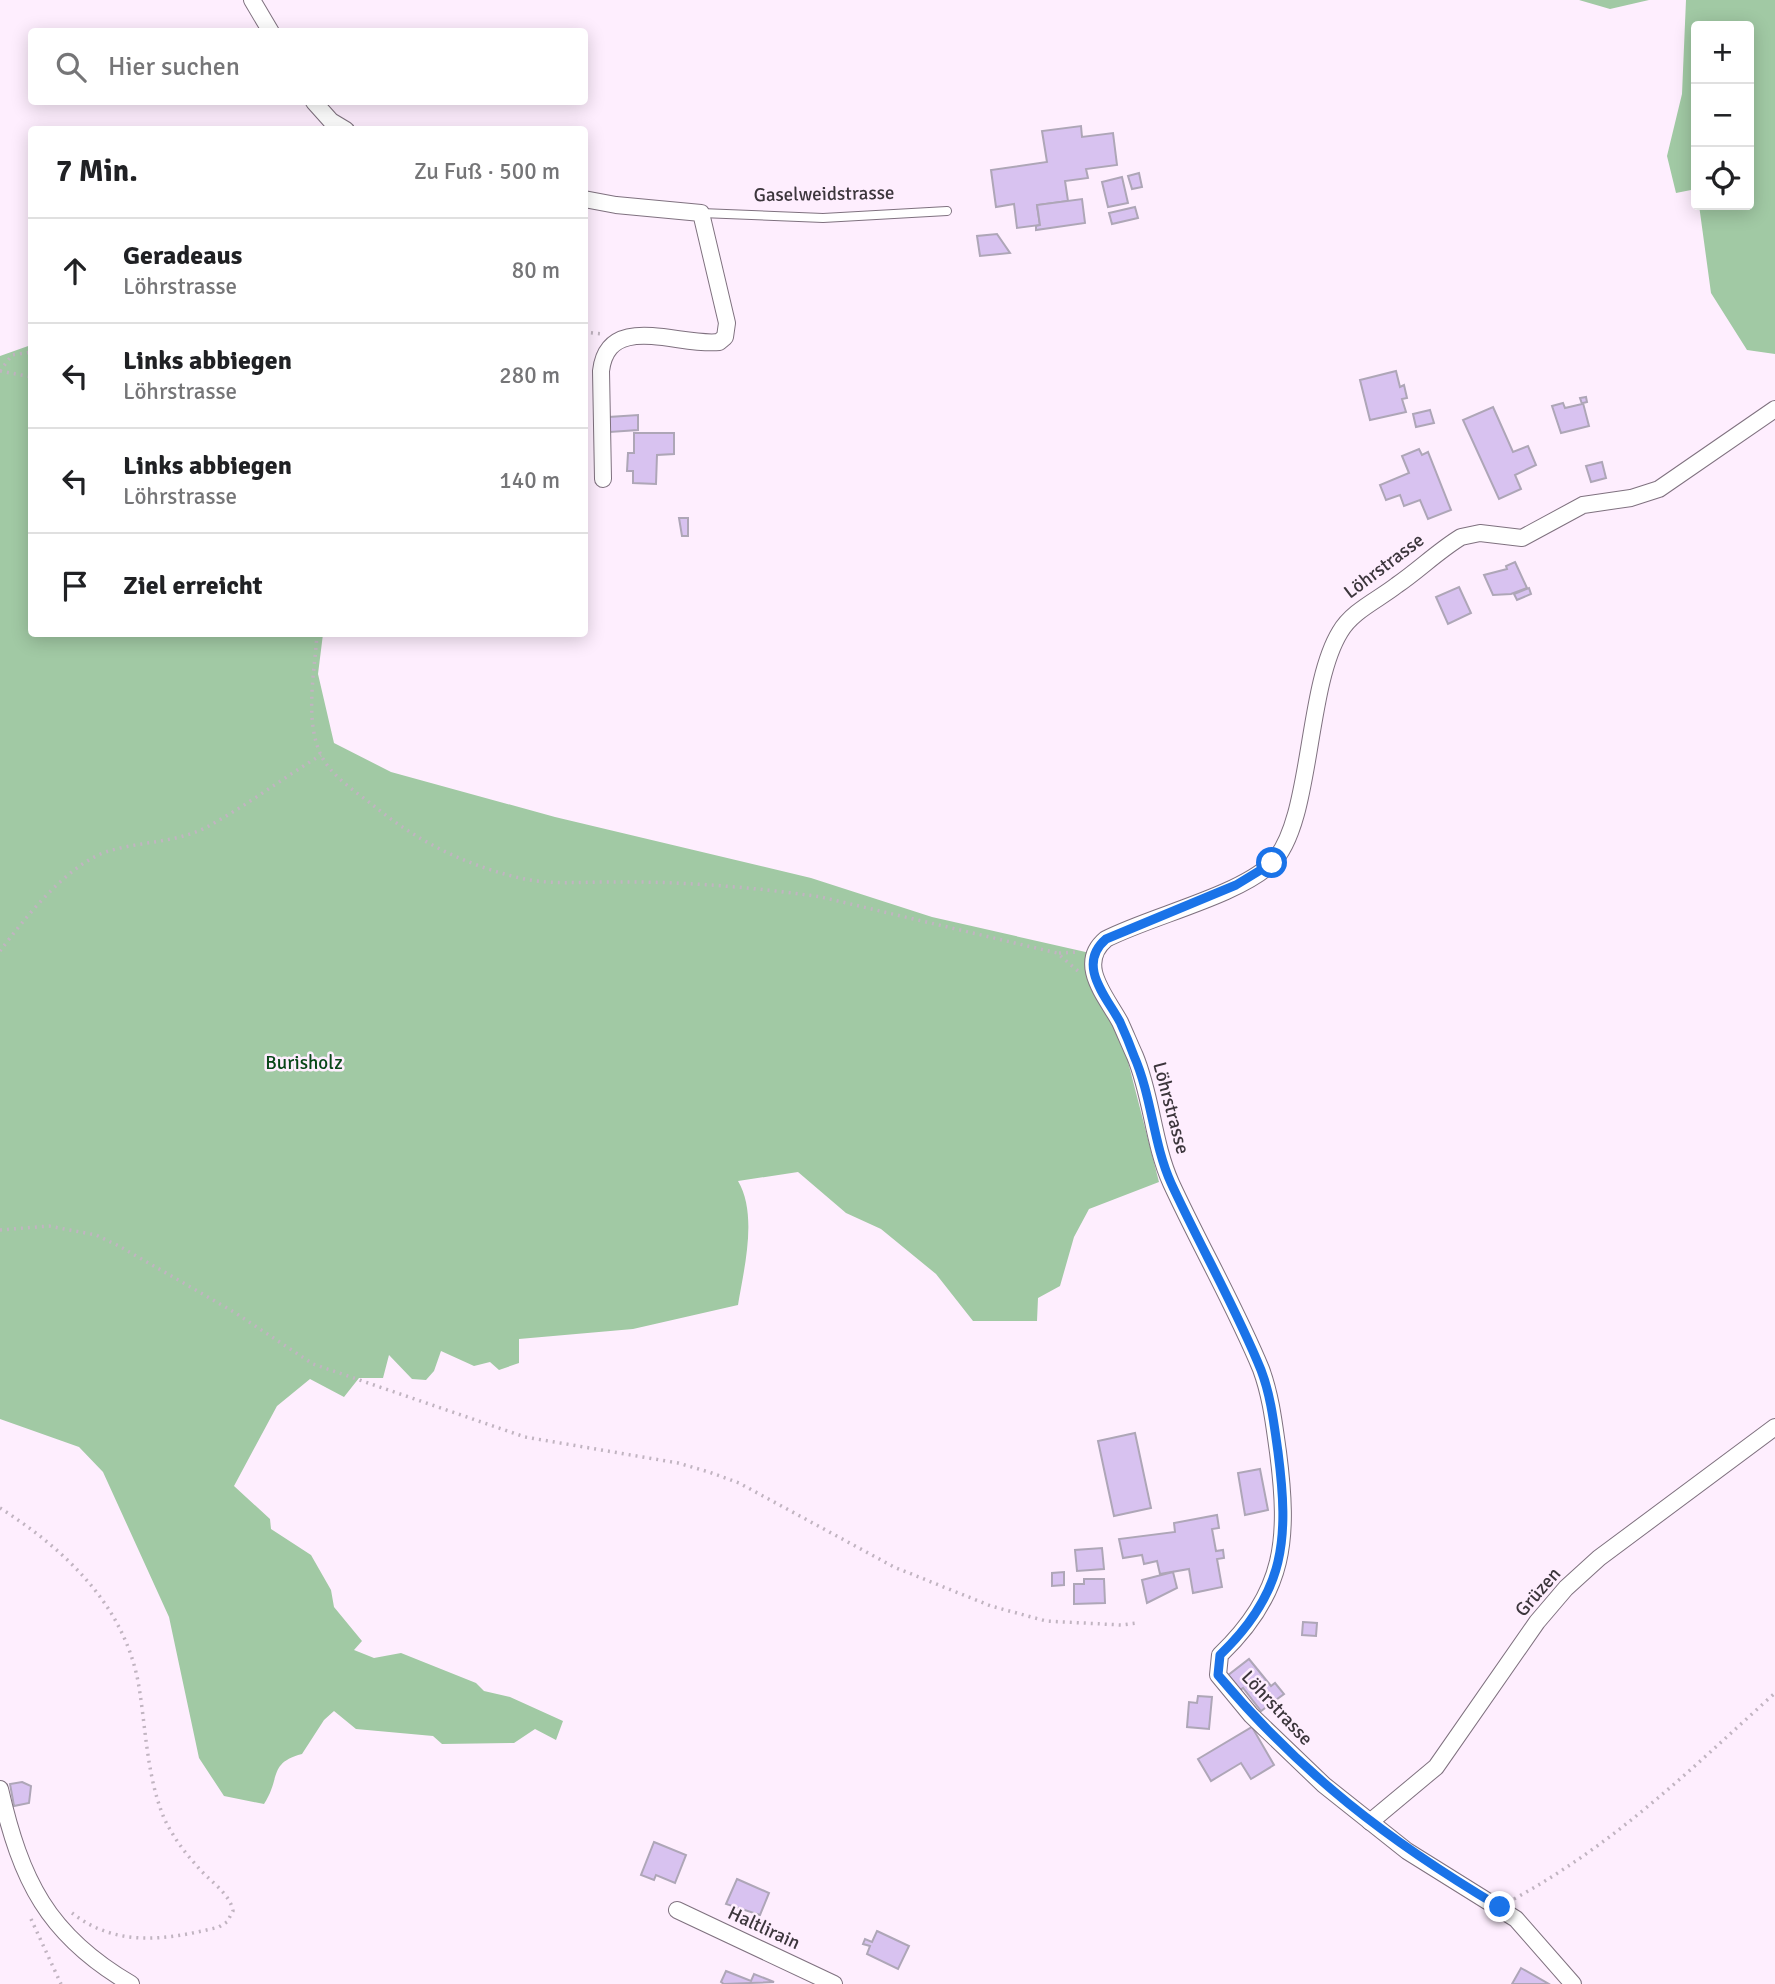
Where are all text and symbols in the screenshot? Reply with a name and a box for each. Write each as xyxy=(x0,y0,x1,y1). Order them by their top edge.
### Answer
map controls xyxy=(1691,21,1754,210)
button: + xyxy=(1691,21,1754,84)
search box xyxy=(28,28,588,105)
icon: search xyxy=(52,48,90,86)
text: Hier suchen xyxy=(108,51,240,83)
button: − xyxy=(1691,84,1754,147)
button: locate xyxy=(1691,147,1754,210)
text: 7 Min. xyxy=(56,153,138,190)
text: Zu Fuß · 500 m xyxy=(414,157,560,186)
street label: Gaselweidstrasse xyxy=(753,181,895,207)
text: Geradeaus xyxy=(123,240,242,272)
icon: ahead xyxy=(56,252,94,290)
text: 80 m xyxy=(512,256,560,285)
text: Löhrstrasse xyxy=(123,272,237,301)
text: Links abbiegen xyxy=(123,345,292,377)
icon: left xyxy=(56,357,94,395)
text: 280 m xyxy=(499,361,560,390)
text: Löhrstrasse xyxy=(123,377,237,406)
text: Links abbiegen xyxy=(123,450,292,482)
icon: left xyxy=(56,462,94,500)
text: 140 m xyxy=(499,466,560,495)
text: Löhrstrasse xyxy=(123,482,237,511)
street label: Löhrstrasse xyxy=(1339,528,1429,604)
icon: arrive xyxy=(56,567,94,605)
text: Ziel erreicht xyxy=(123,570,263,602)
route start xyxy=(1256,847,1287,878)
park label: Burisholz xyxy=(265,1051,343,1075)
street label: Löhrstrasse xyxy=(1147,1059,1195,1157)
street label: Grüzen xyxy=(1510,1562,1566,1622)
street label: Löhrstrasse xyxy=(1236,1665,1318,1751)
route end xyxy=(1484,1891,1515,1922)
street label: Haltlirain xyxy=(724,1901,804,1955)

